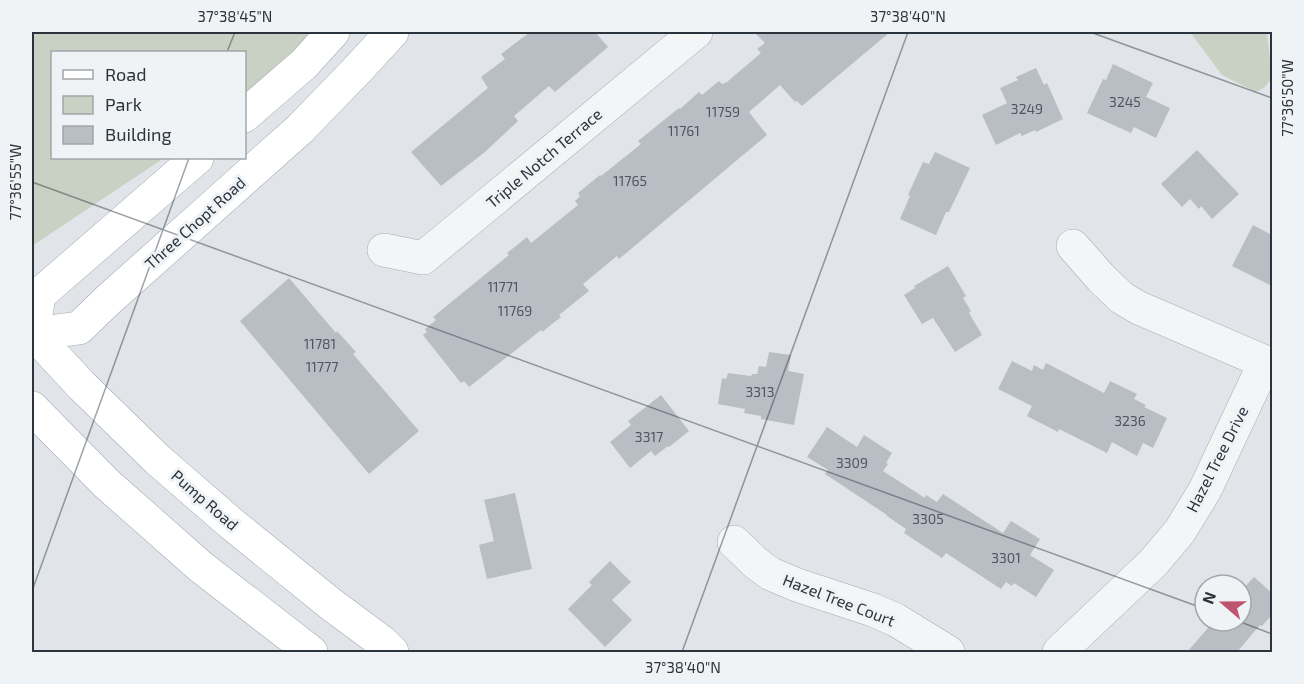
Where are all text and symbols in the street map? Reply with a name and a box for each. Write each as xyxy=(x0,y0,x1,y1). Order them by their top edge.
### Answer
text: 37°38'45"N xyxy=(198,7,272,25)
text: 37°38'40"N xyxy=(870,7,946,25)
legend xyxy=(51,51,246,159)
text: 77°36'50"W xyxy=(1278,59,1296,137)
text: Road xyxy=(105,63,146,85)
text: Park xyxy=(105,93,142,115)
house number: 3245 xyxy=(1109,93,1141,110)
house number: 3249 xyxy=(1011,100,1043,117)
house number: 11759 xyxy=(706,103,740,120)
street label: Triple Notch Terrace xyxy=(482,104,605,212)
house number: 11761 xyxy=(668,122,700,139)
text: Building xyxy=(105,123,172,145)
text: 77°36'55"W xyxy=(6,144,24,220)
street label: Three Chopt Road xyxy=(140,172,249,273)
house number: 11765 xyxy=(613,172,647,189)
house number: 11771 xyxy=(487,278,519,295)
house number: 11769 xyxy=(498,302,532,319)
house number: 11781 xyxy=(304,335,336,352)
house number: 11777 xyxy=(306,358,338,375)
house number: 3313 xyxy=(746,383,774,400)
street label: Hazel Tree Drive xyxy=(1182,403,1251,515)
house number: 3236 xyxy=(1114,412,1146,429)
house number: 3317 xyxy=(635,428,663,445)
house number: 3309 xyxy=(836,454,868,471)
street label: Pump Road xyxy=(168,465,243,534)
house number: 3305 xyxy=(912,510,944,527)
house number: 3301 xyxy=(991,549,1021,566)
street label: Hazel Tree Court xyxy=(781,569,898,630)
north arrow xyxy=(1193,573,1253,633)
text: N xyxy=(1198,589,1219,606)
text: 37°38'40"N xyxy=(645,658,721,676)

